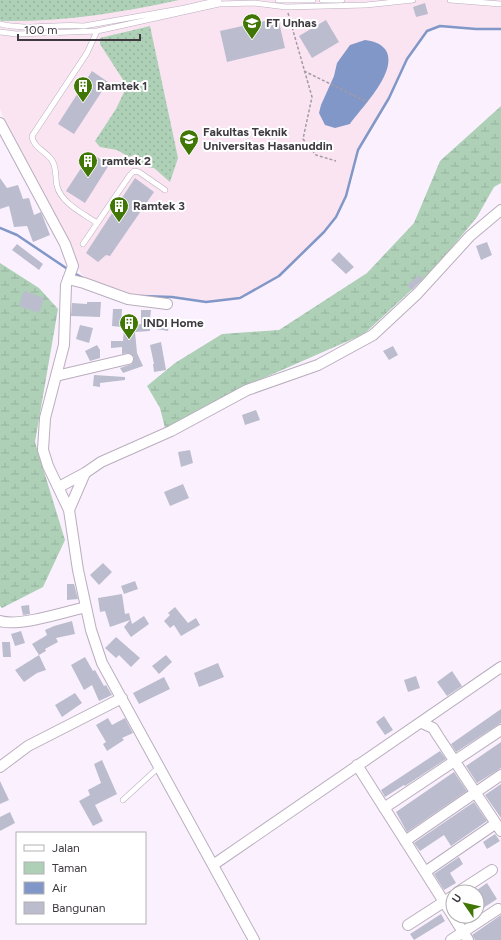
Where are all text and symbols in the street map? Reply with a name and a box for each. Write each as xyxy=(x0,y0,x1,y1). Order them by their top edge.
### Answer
school or university icon: FT Unhas xyxy=(241,12,263,40)
scale bar xyxy=(18,16,140,42)
place label: FT Unhas xyxy=(266,16,317,30)
text: 100 m xyxy=(24,23,58,37)
building icon: Ramtek 1 xyxy=(72,75,94,103)
place label: Ramtek 1 xyxy=(97,79,147,93)
place label: Fakultas Teknik Universitas Hasanuddin xyxy=(203,125,333,153)
school or university icon: Fakultas Teknik Universitas Hasanuddin xyxy=(178,128,200,156)
building icon: ramtek 2 xyxy=(77,150,99,178)
place label: ramtek 2 xyxy=(102,154,151,168)
building icon: Ramtek 3 xyxy=(108,195,130,223)
place label: Ramtek 3 xyxy=(133,199,185,213)
building icon: INDI Home xyxy=(118,312,140,340)
place label: INDI Home xyxy=(143,316,204,330)
legend xyxy=(16,832,146,924)
text: Jalan xyxy=(52,841,80,855)
text: Taman xyxy=(52,861,87,875)
text: Air xyxy=(52,881,67,895)
north arrow xyxy=(445,884,485,924)
text: U xyxy=(450,892,465,906)
text: Bangunan xyxy=(52,901,106,915)

